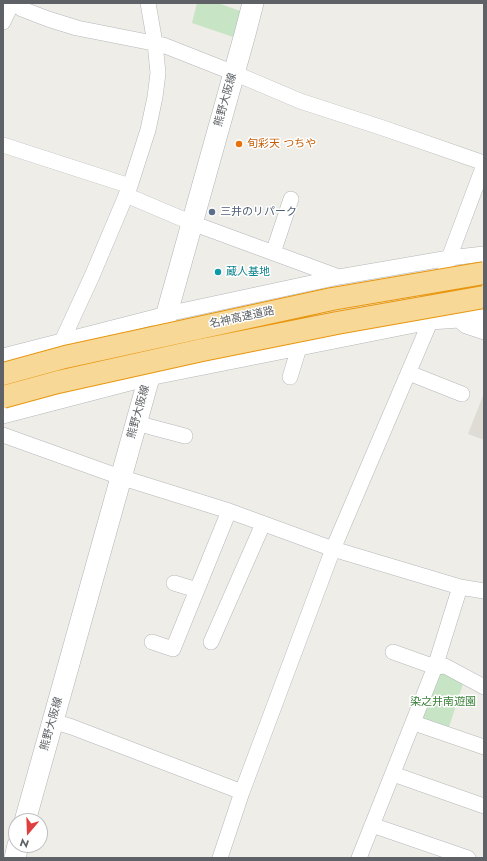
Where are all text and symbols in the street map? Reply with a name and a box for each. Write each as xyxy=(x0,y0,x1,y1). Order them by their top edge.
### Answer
street label: 熊野大阪線 xyxy=(212,72,240,128)
place label: 旬彩天 つちや xyxy=(247,137,316,151)
marker: 旬彩天 つちや xyxy=(234,139,244,149)
place label: 三井のリパーク xyxy=(220,205,297,219)
marker: 三井のリパーク xyxy=(207,207,217,217)
place label: 蔵人基地 xyxy=(226,265,270,279)
marker: 蔵人基地 xyxy=(213,267,223,277)
street label: 名神高速道路 xyxy=(208,305,276,331)
street label: 熊野大阪線 xyxy=(125,384,153,440)
park label: 染之井南遊園 xyxy=(410,695,476,709)
street label: 熊野大阪線 xyxy=(38,696,66,752)
north arrow xyxy=(8,813,48,853)
text: N xyxy=(18,834,31,852)

